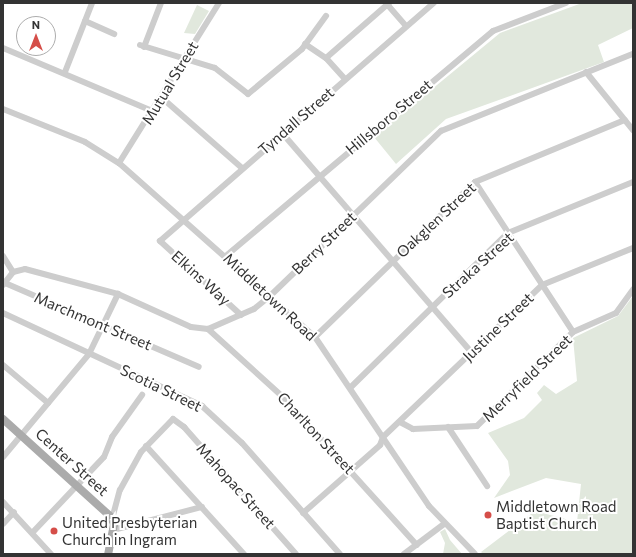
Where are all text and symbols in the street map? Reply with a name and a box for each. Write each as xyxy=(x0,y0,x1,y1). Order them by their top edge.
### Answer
north arrow xyxy=(16,16,56,56)
text: N xyxy=(32,18,40,31)
street label: Mutual Street xyxy=(138,38,202,128)
street label: Hillsboro Street xyxy=(342,76,436,158)
street label: Tyndall Street xyxy=(254,83,338,159)
street label: Oakglen Street xyxy=(393,179,479,261)
street label: Berry Street xyxy=(288,208,360,278)
street label: Straka Street xyxy=(439,228,517,302)
street label: Elkins Way xyxy=(168,247,234,309)
street label: Middletown Road xyxy=(220,249,320,345)
street label: Marchmont Street xyxy=(32,288,154,354)
street label: Justine Street xyxy=(459,289,537,365)
street label: Merryfield Street xyxy=(479,331,575,425)
street label: Scotia Street xyxy=(117,361,205,415)
street label: Charlton Street xyxy=(273,388,359,478)
street label: Center Street xyxy=(32,425,112,499)
street label: Mahopac Street xyxy=(193,439,279,533)
place label: Middletown Road Baptist Church xyxy=(496,497,616,532)
marker: Middletown Road Baptist Church xyxy=(483,510,493,520)
place label: United Presbyterian Church in Ingram xyxy=(62,513,197,548)
marker: United Presbyterian Church in Ingram xyxy=(49,526,59,536)

